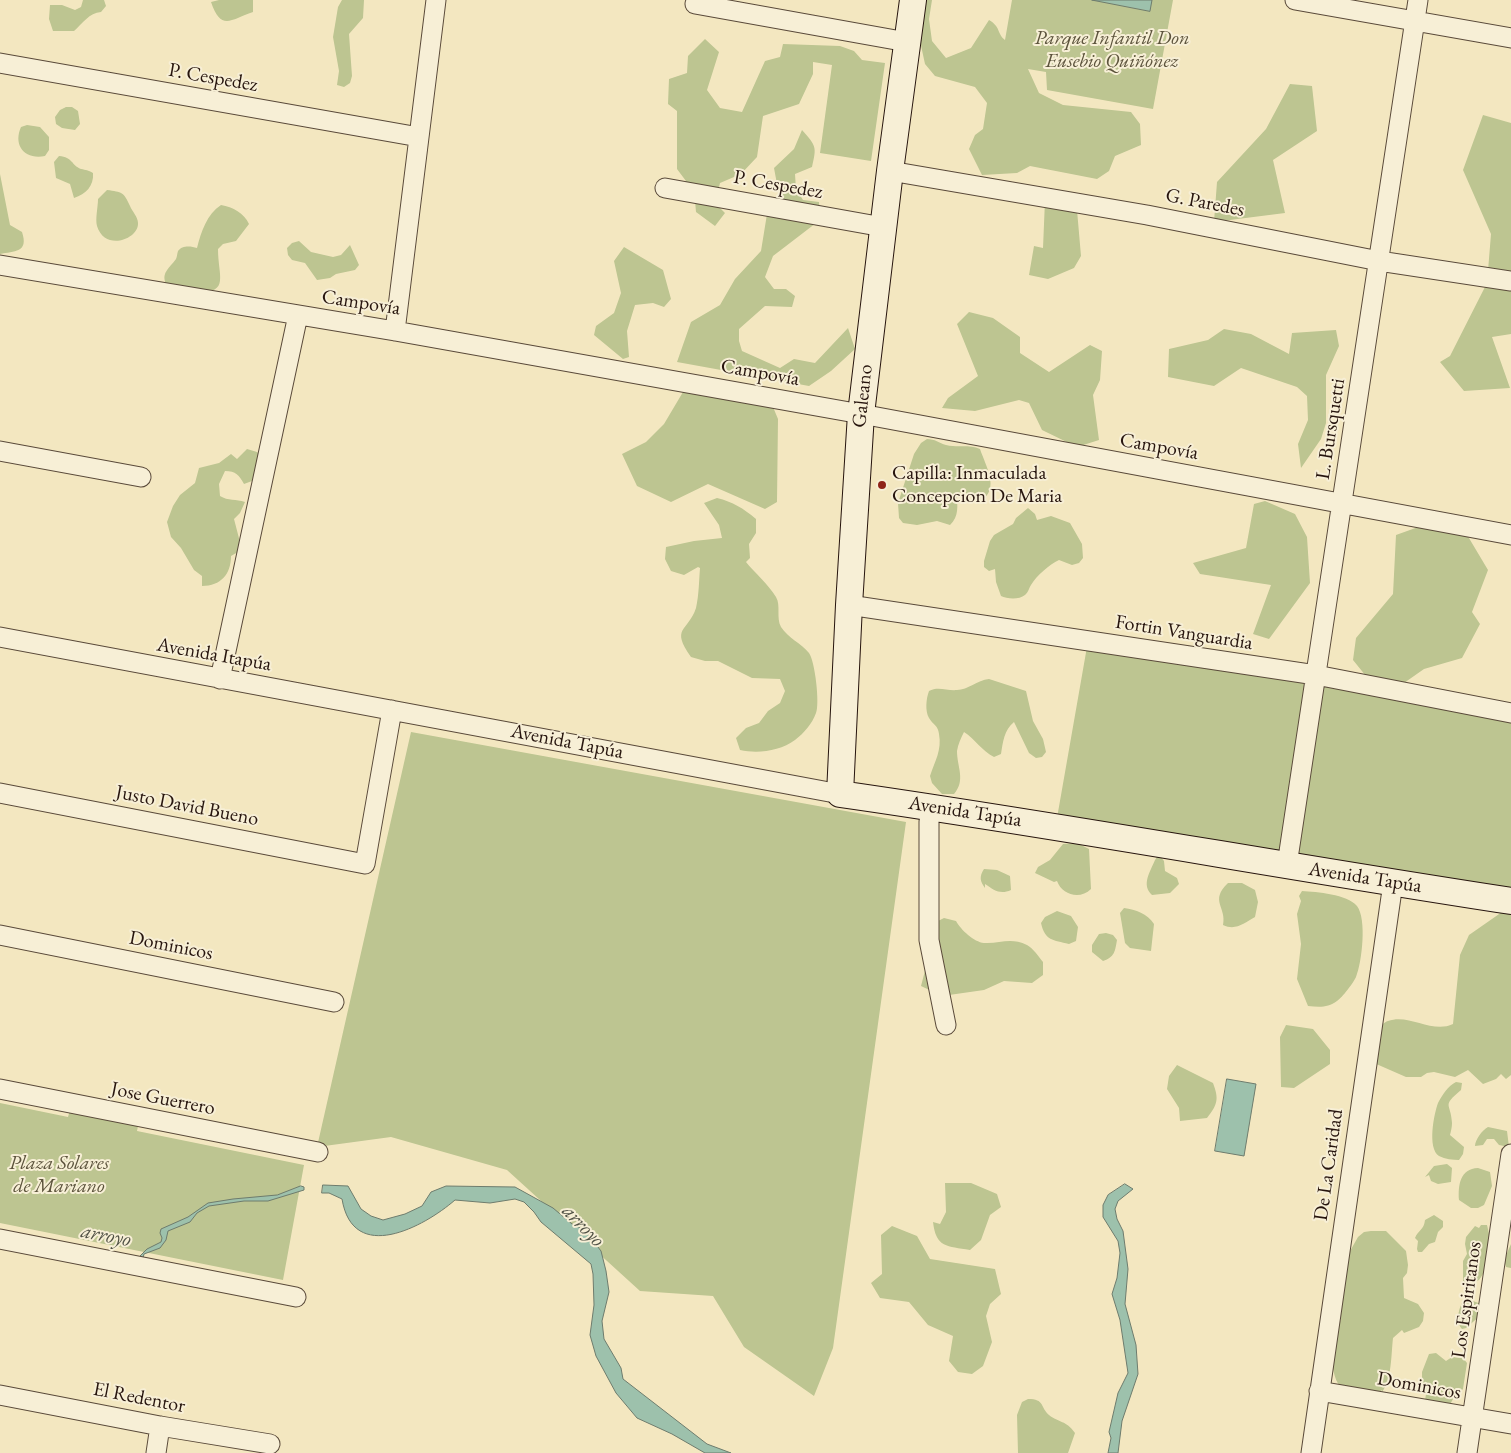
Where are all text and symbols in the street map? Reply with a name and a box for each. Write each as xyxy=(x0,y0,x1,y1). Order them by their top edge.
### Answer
park label: Parque Infantil Don Eusebio Quiñónez xyxy=(1035,27,1189,74)
street label: P. Cespedez xyxy=(167,58,259,98)
street label: P. Cespedez xyxy=(732,165,824,205)
street label: G. Paredes xyxy=(1164,184,1246,222)
street label: Campovía xyxy=(320,285,402,321)
street label: Campovía xyxy=(719,354,801,392)
street label: Galeano xyxy=(848,363,878,429)
street label: L. Bursquetti xyxy=(1311,377,1351,481)
street label: Campovía xyxy=(1118,428,1200,466)
place label: Capilla: Inmaculada Concepcion De Maria xyxy=(892,462,1062,509)
marker: Capilla: Inmaculada Concepcion De Maria xyxy=(876,479,888,491)
street label: Fortin Vanguardia xyxy=(1114,610,1254,656)
street label: Avenida Itapúa xyxy=(155,633,273,677)
street label: Avenida Tapúa xyxy=(509,719,625,765)
street label: Justo David Bueno xyxy=(114,780,260,832)
street label: Avenida Tapúa xyxy=(907,791,1023,833)
street label: Avenida Tapúa xyxy=(1307,857,1423,899)
street label: Dominicos xyxy=(127,926,215,966)
street label: Jose Guerrero xyxy=(109,1077,217,1121)
street label: De La Caridad xyxy=(1309,1108,1349,1222)
park label: Plaza Solares de Mariano xyxy=(9,1152,109,1199)
water label: arroyo xyxy=(556,1199,610,1253)
water label: arroyo xyxy=(79,1219,133,1253)
street label: Los Espiritanos xyxy=(1447,1240,1487,1360)
street label: Dominicos xyxy=(1375,1367,1463,1405)
street label: El Redentor xyxy=(91,1377,187,1419)

